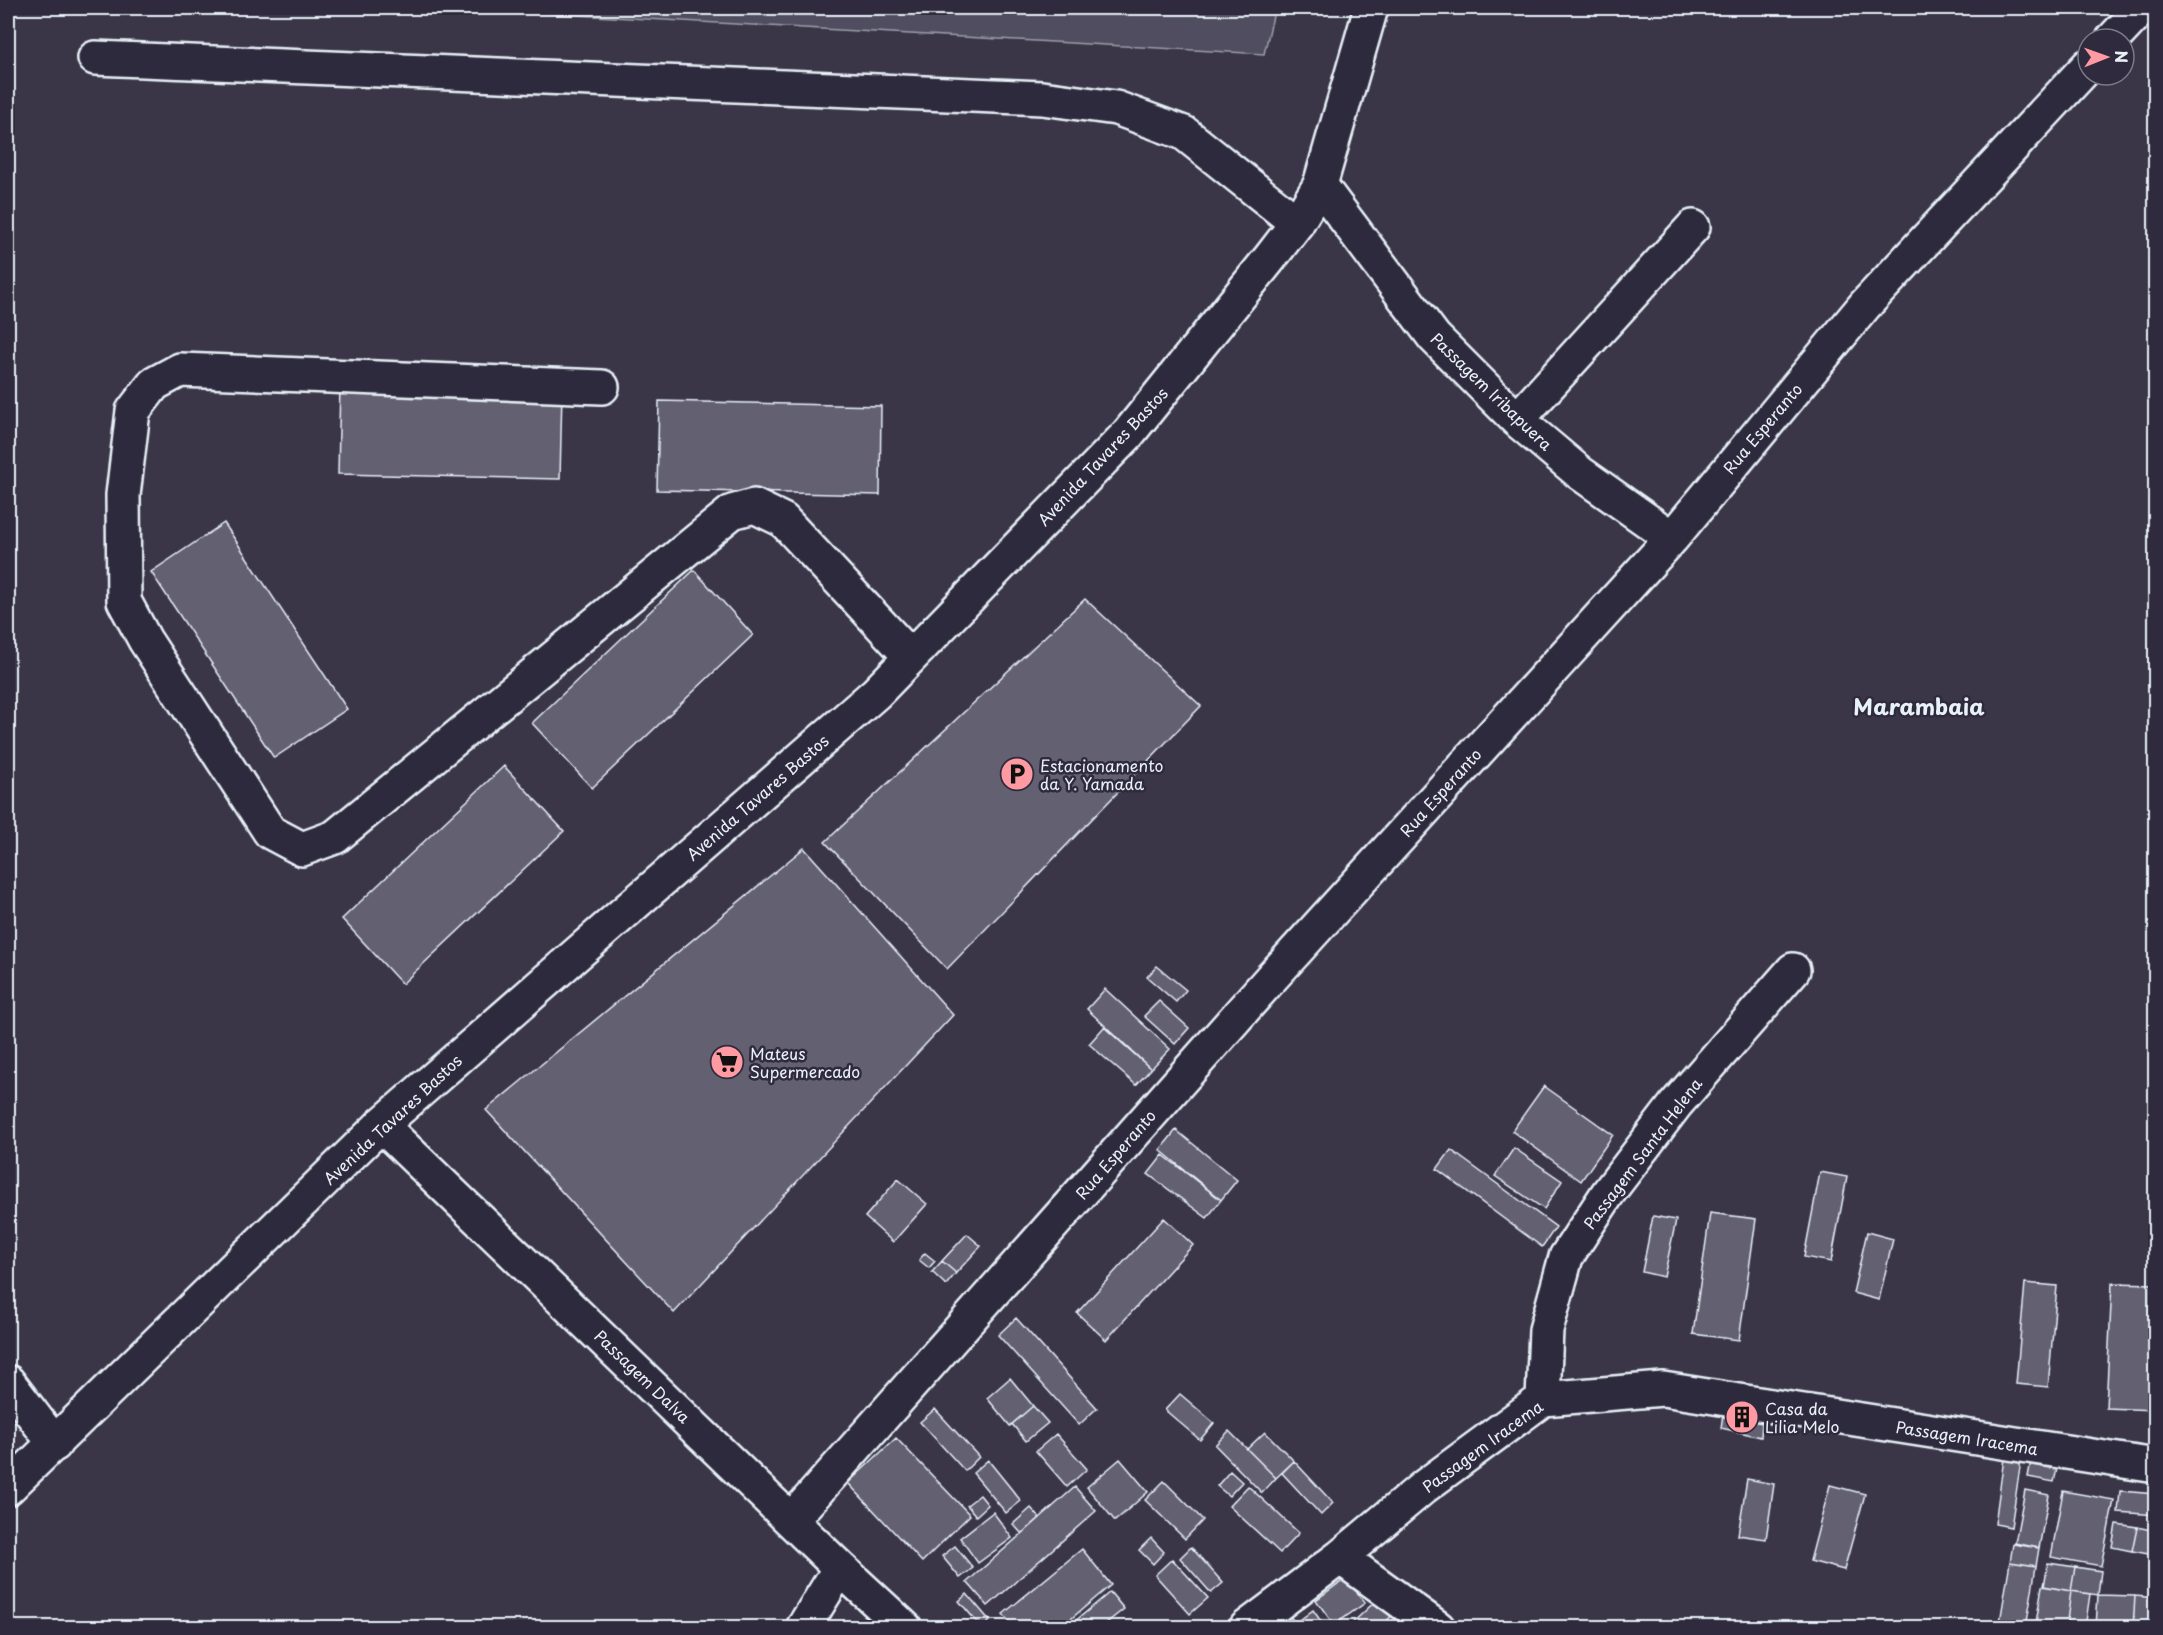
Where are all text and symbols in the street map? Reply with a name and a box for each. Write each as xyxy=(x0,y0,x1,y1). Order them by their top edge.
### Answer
north arrow xyxy=(2076,27,2136,87)
text: N xyxy=(2110,50,2134,63)
street label: Passagem Iribapuera xyxy=(1426,327,1558,456)
street label: Rua Esperanto xyxy=(1717,377,1807,479)
street label: Avenida Tavares Bastos xyxy=(1031,381,1173,531)
district label: Marambaia xyxy=(1853,689,1985,722)
street label: Avenida Tavares Bastos xyxy=(681,728,833,866)
street label: Rua Esperanto xyxy=(1394,742,1486,842)
place label: Estacionamento da Y. Yamada xyxy=(1040,753,1164,795)
parking icon: Estacionamento da Y. Yamada xyxy=(999,756,1035,792)
place label: Mateus Supermercado xyxy=(750,1041,860,1083)
supermarket icon: Mateus Supermercado xyxy=(709,1044,745,1080)
street label: Avenida Tavares Bastos xyxy=(317,1048,467,1190)
street label: Passagem Santa Helena xyxy=(1577,1072,1707,1234)
street label: Rua Esperanto xyxy=(1069,1104,1161,1204)
street label: Passagem Dalva xyxy=(590,1324,696,1428)
street label: Passagem Iracema xyxy=(1417,1394,1547,1498)
place label: Casa da Lilia Melo xyxy=(1765,1396,1839,1438)
building icon: Casa da Lilia Melo xyxy=(1724,1399,1760,1435)
street label: Passagem Iracema xyxy=(1894,1414,2040,1460)

